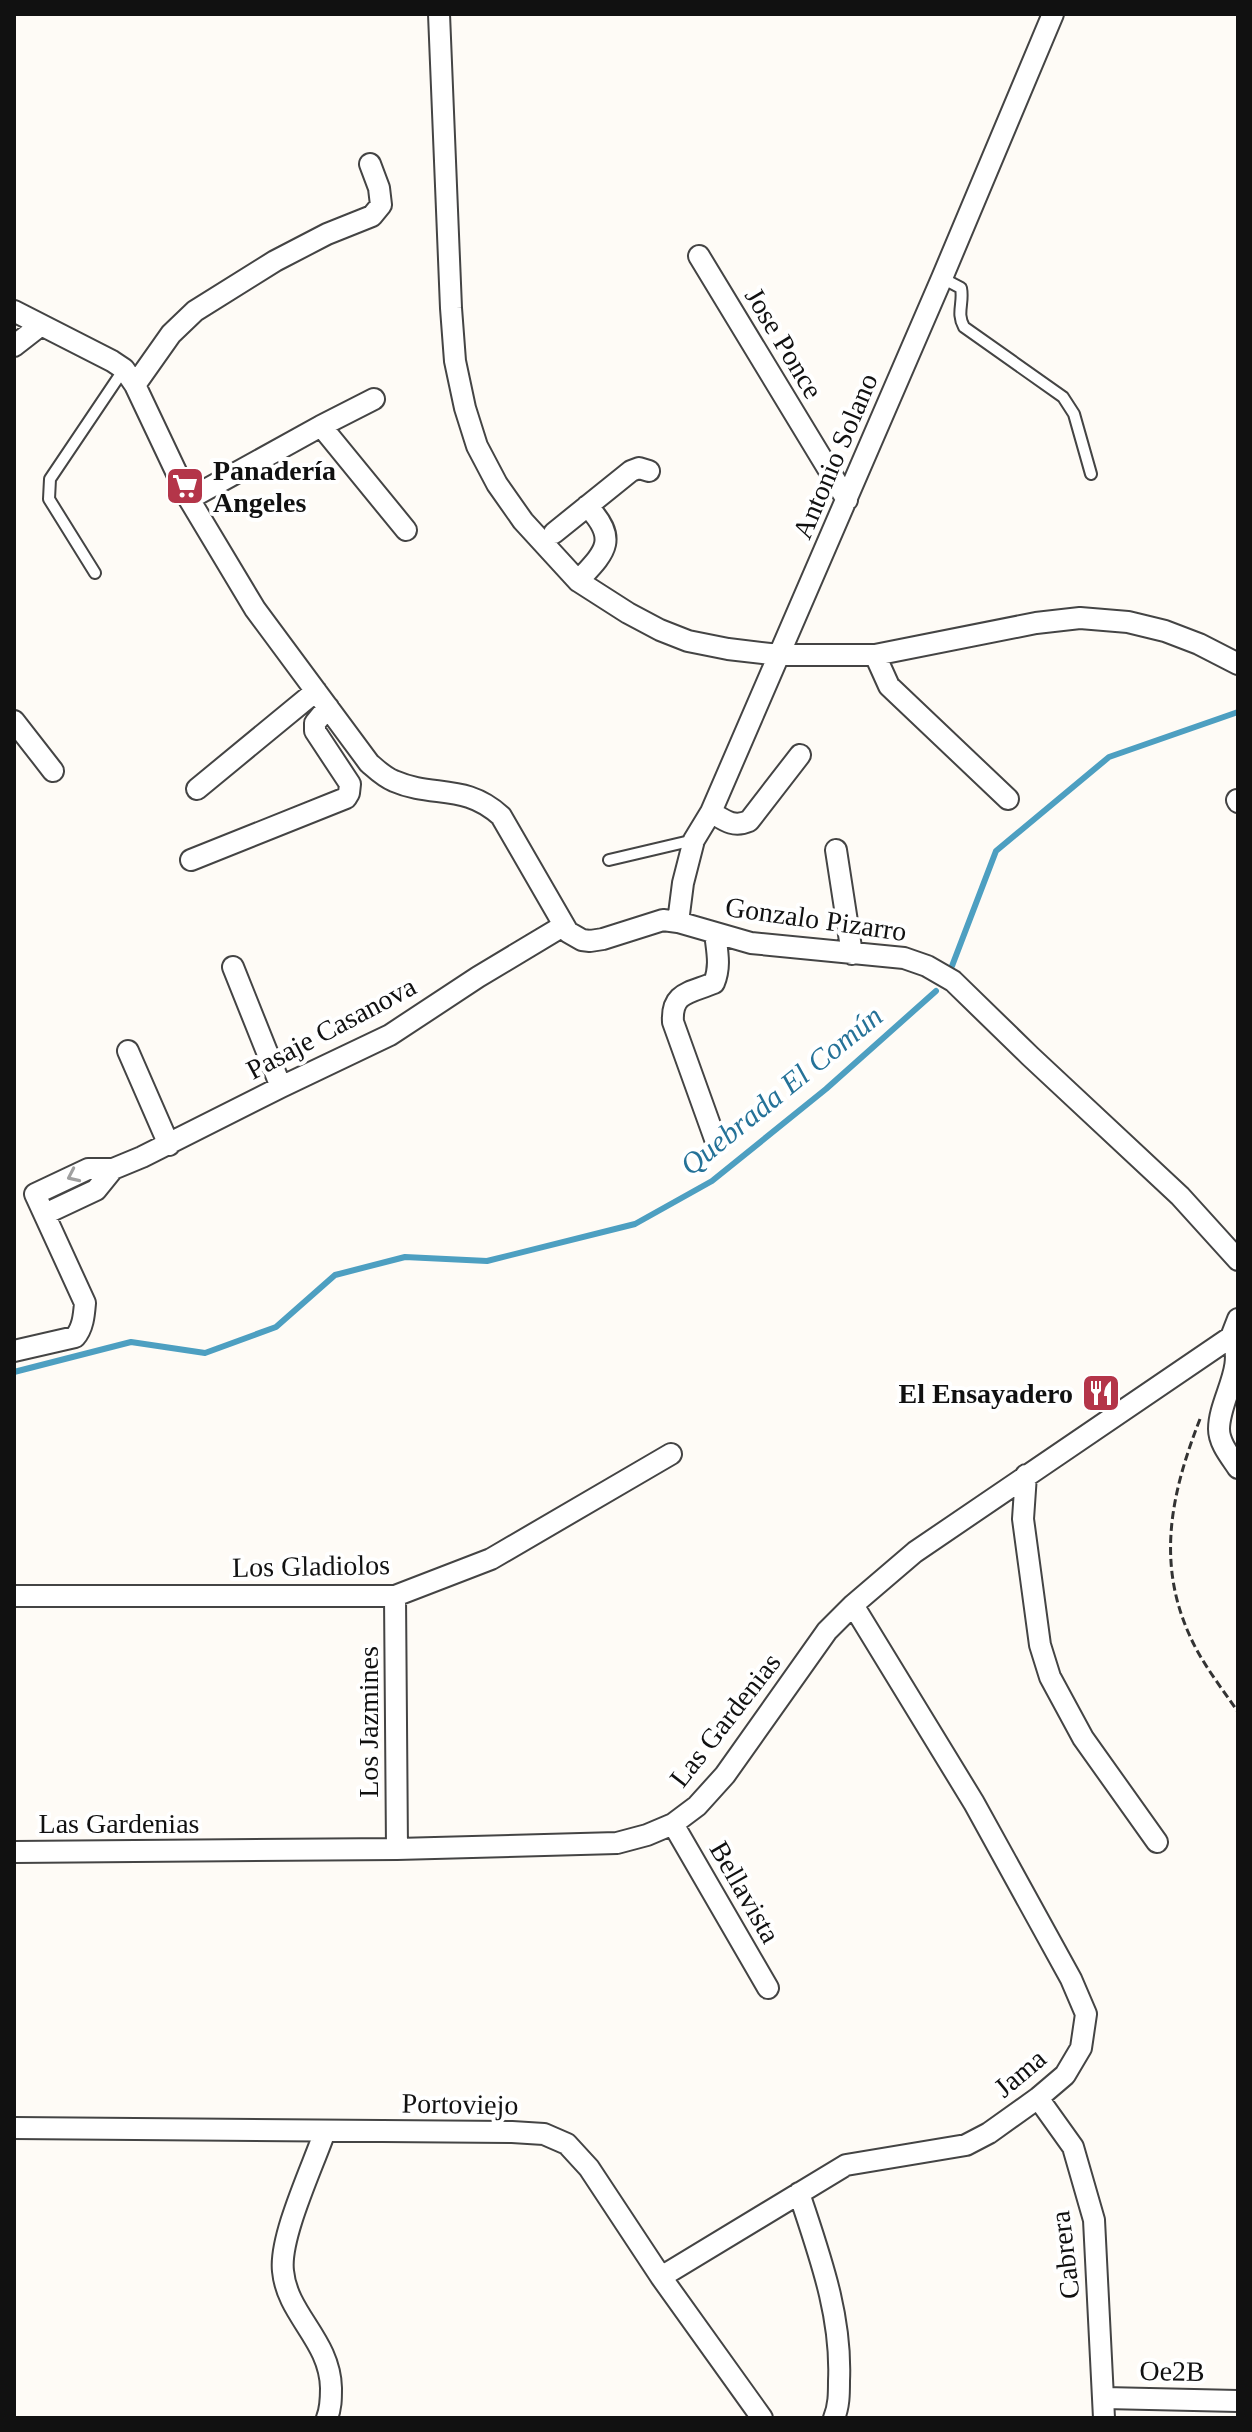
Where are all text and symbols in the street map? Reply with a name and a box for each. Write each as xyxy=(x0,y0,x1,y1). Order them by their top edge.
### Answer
street label: Jose Ponce xyxy=(739,282,829,404)
street label: Antonio Solano xyxy=(786,369,884,543)
place label: Panadería Angeles xyxy=(213,455,336,518)
supermarket icon: Panadería Angeles xyxy=(164,465,206,507)
street label: Gonzalo Pizarro xyxy=(723,891,909,947)
street label: Pasaje Casanova xyxy=(241,970,422,1086)
water label: Quebrada El Común xyxy=(673,999,889,1181)
one-way arrow xyxy=(66,1166,81,1182)
restaurant icon: El Ensayadero xyxy=(1080,1372,1122,1414)
place label: El Ensayadero xyxy=(898,1378,1073,1409)
street label: Los Gladiolos xyxy=(232,1549,390,1583)
street label: Los Jazmines xyxy=(353,1646,384,1798)
street label: Las Gardenias xyxy=(663,1647,787,1793)
street label: Las Gardenias xyxy=(39,1808,199,1839)
street label: Bellavista xyxy=(704,1836,787,1949)
street label: Jama xyxy=(988,2042,1052,2103)
street label: Portoviejo xyxy=(401,2087,519,2121)
street label: Cabrera xyxy=(1044,2209,1086,2301)
street label: Oe2B xyxy=(1139,2355,1205,2387)

